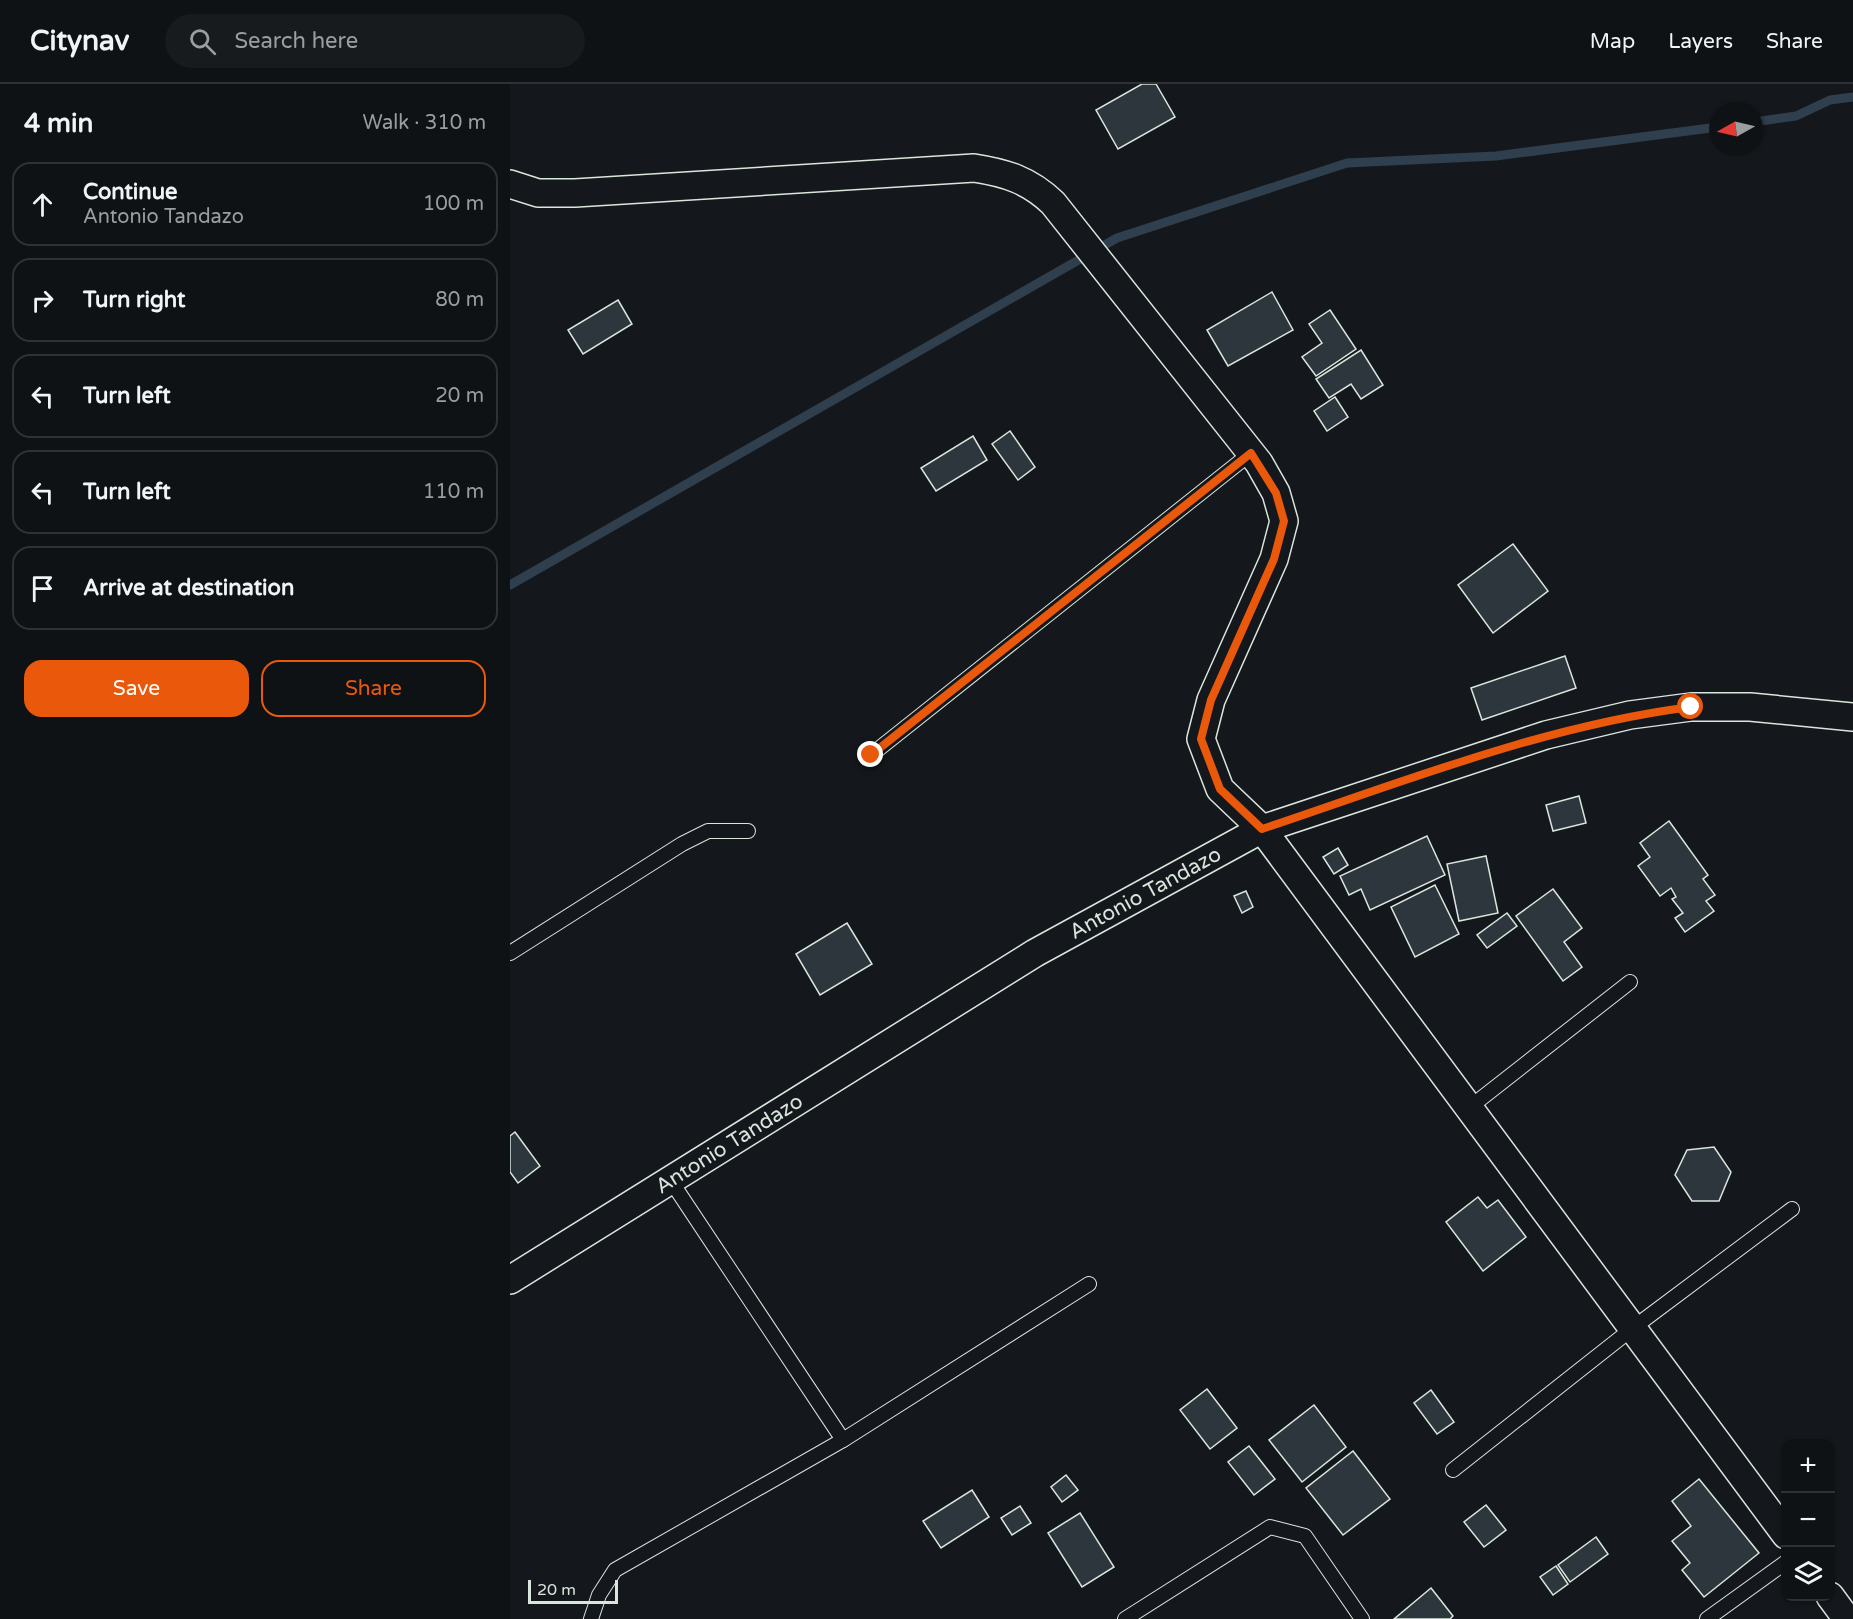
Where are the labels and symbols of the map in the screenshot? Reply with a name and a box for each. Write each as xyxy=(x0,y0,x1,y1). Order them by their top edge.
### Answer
north arrow xyxy=(1709,102,1763,156)
route start xyxy=(1677,693,1703,719)
route end xyxy=(857,741,883,767)
street label: Antonio Tandazo xyxy=(1065,841,1225,944)
street label: Antonio Tandazo xyxy=(651,1088,807,1199)
scale bar xyxy=(528,1577,618,1604)

